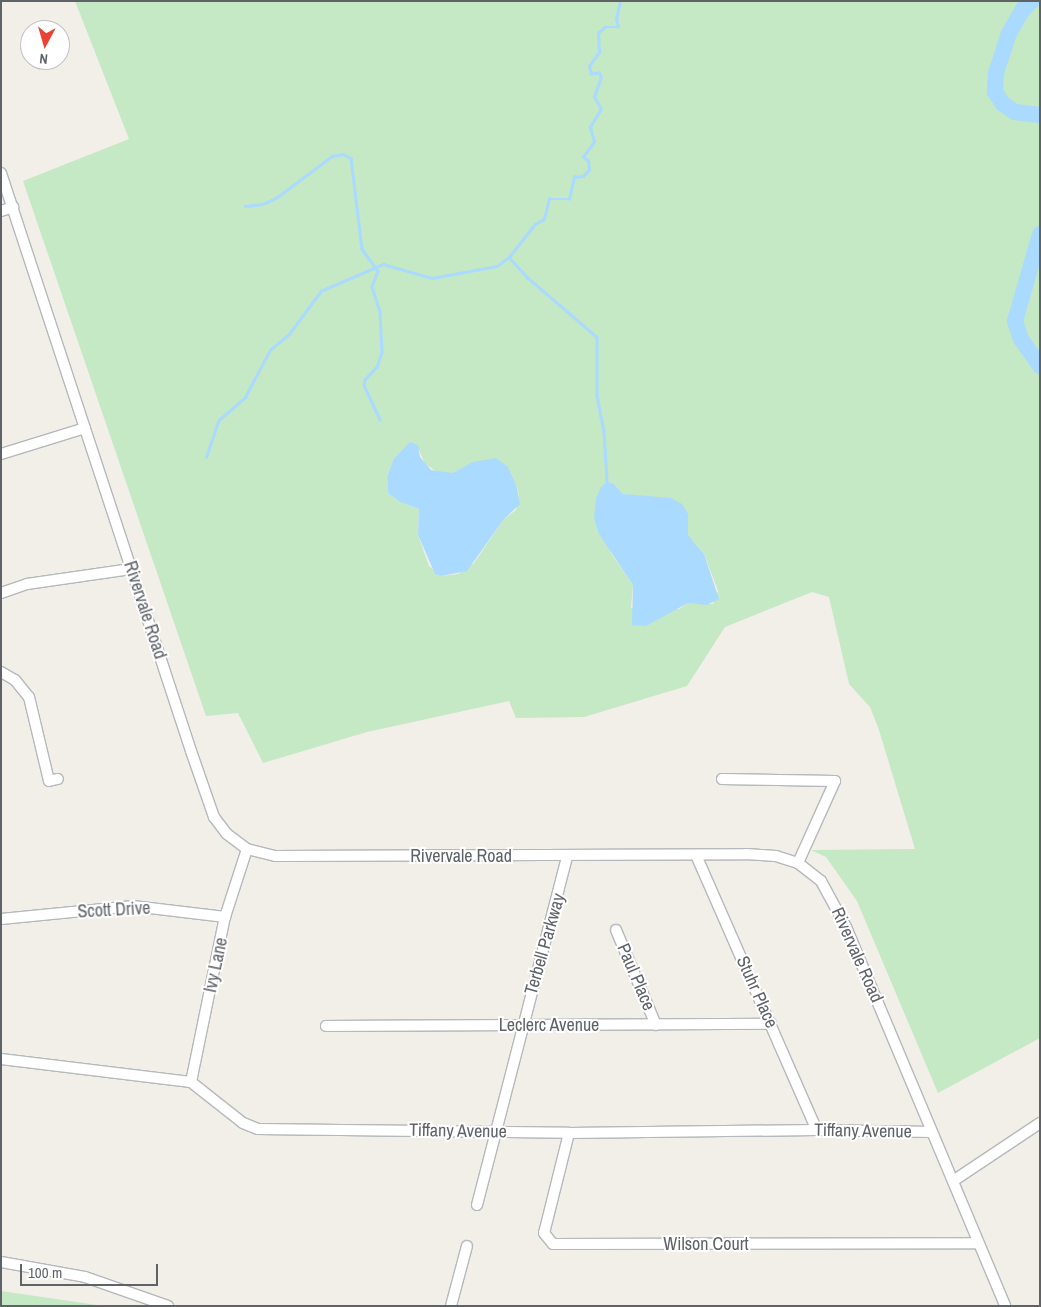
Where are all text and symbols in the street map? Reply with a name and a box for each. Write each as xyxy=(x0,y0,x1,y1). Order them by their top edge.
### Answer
north arrow xyxy=(20,20,70,70)
text: N xyxy=(38,50,49,68)
street label: Rivervale Road xyxy=(119,558,171,662)
street label: Rivervale Road xyxy=(410,845,512,867)
street label: Terbell Parkway xyxy=(520,891,570,997)
street label: Scott Drive xyxy=(77,897,151,923)
street label: Rivervale Road xyxy=(826,904,888,1006)
street label: Ivy Lane xyxy=(200,935,232,995)
street label: Paul Place xyxy=(612,940,660,1014)
street label: Stuhr Place xyxy=(732,953,782,1031)
street label: Leclerc Avenue xyxy=(498,1014,600,1036)
street label: Tiffany Avenue xyxy=(409,1119,507,1143)
street label: Tiffany Avenue xyxy=(814,1119,912,1143)
street label: Wilson Court xyxy=(663,1233,749,1255)
scale bar xyxy=(22,1254,160,1286)
text: 100 m xyxy=(28,1262,62,1283)

